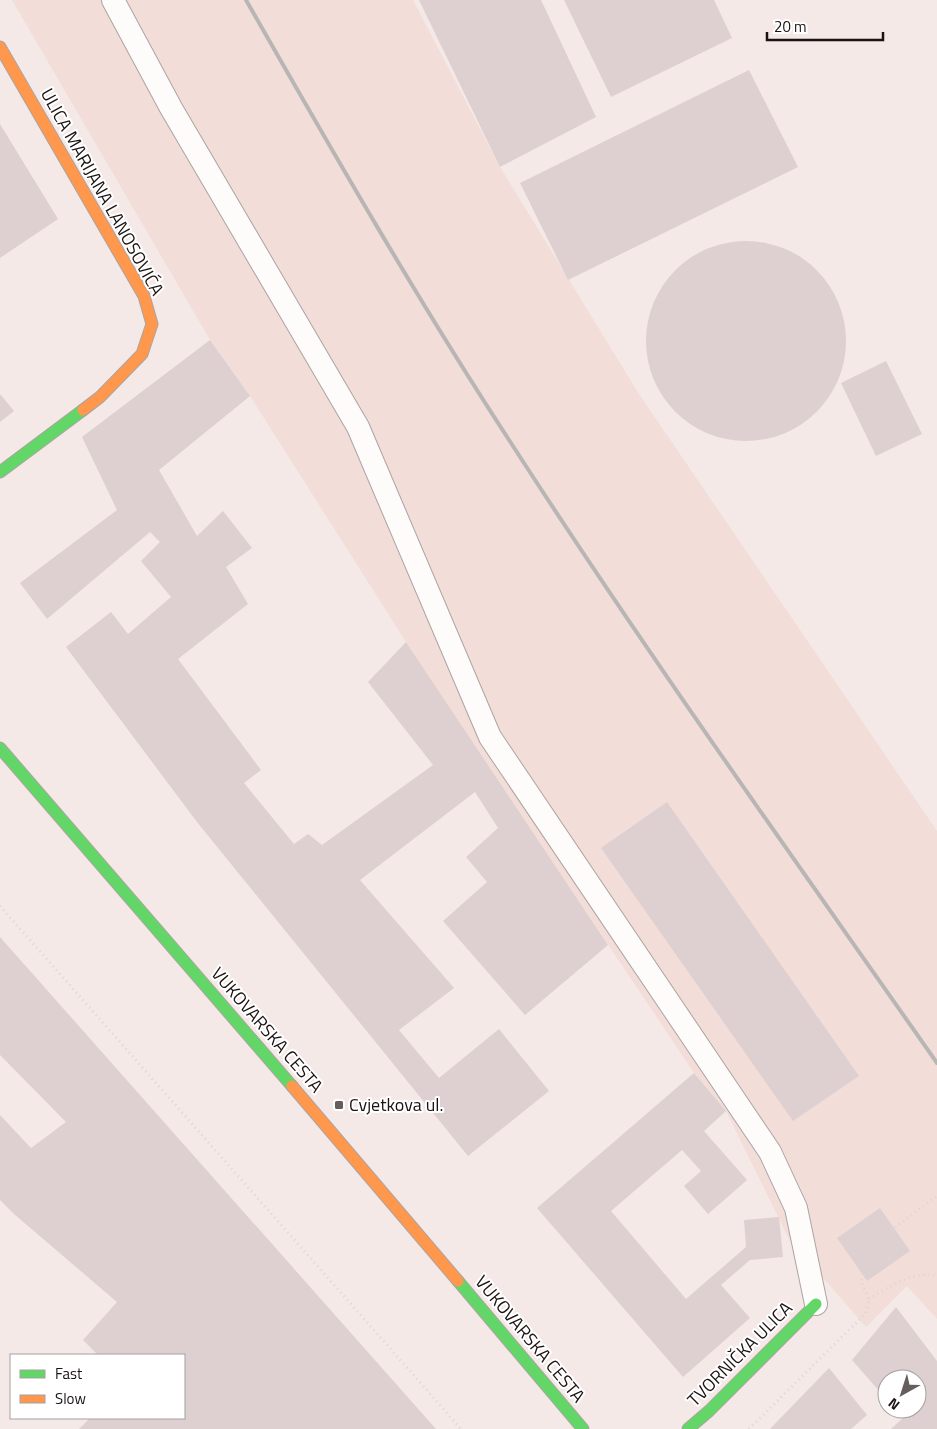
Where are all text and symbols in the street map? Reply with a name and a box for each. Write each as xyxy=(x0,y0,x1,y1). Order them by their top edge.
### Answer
scale bar xyxy=(767,10,883,42)
text: 20 m xyxy=(774,15,807,38)
street label: ULICA MARIJANA LANOSOVIĆA xyxy=(34,83,171,301)
street label: VUKOVARSKA CESTA xyxy=(205,961,330,1099)
place label: Cvjetkova ul. xyxy=(349,1091,443,1118)
marker: Cvjetkova ul. xyxy=(333,1099,345,1111)
street label: VUKOVARSKA CESTA xyxy=(469,1269,592,1408)
street label: TVORNIČKA ULICA xyxy=(681,1295,799,1412)
legend xyxy=(10,1354,185,1419)
text: Fast xyxy=(55,1362,83,1385)
north arrow xyxy=(877,1369,927,1419)
text: Slow xyxy=(55,1387,86,1410)
text: N xyxy=(883,1393,904,1416)

